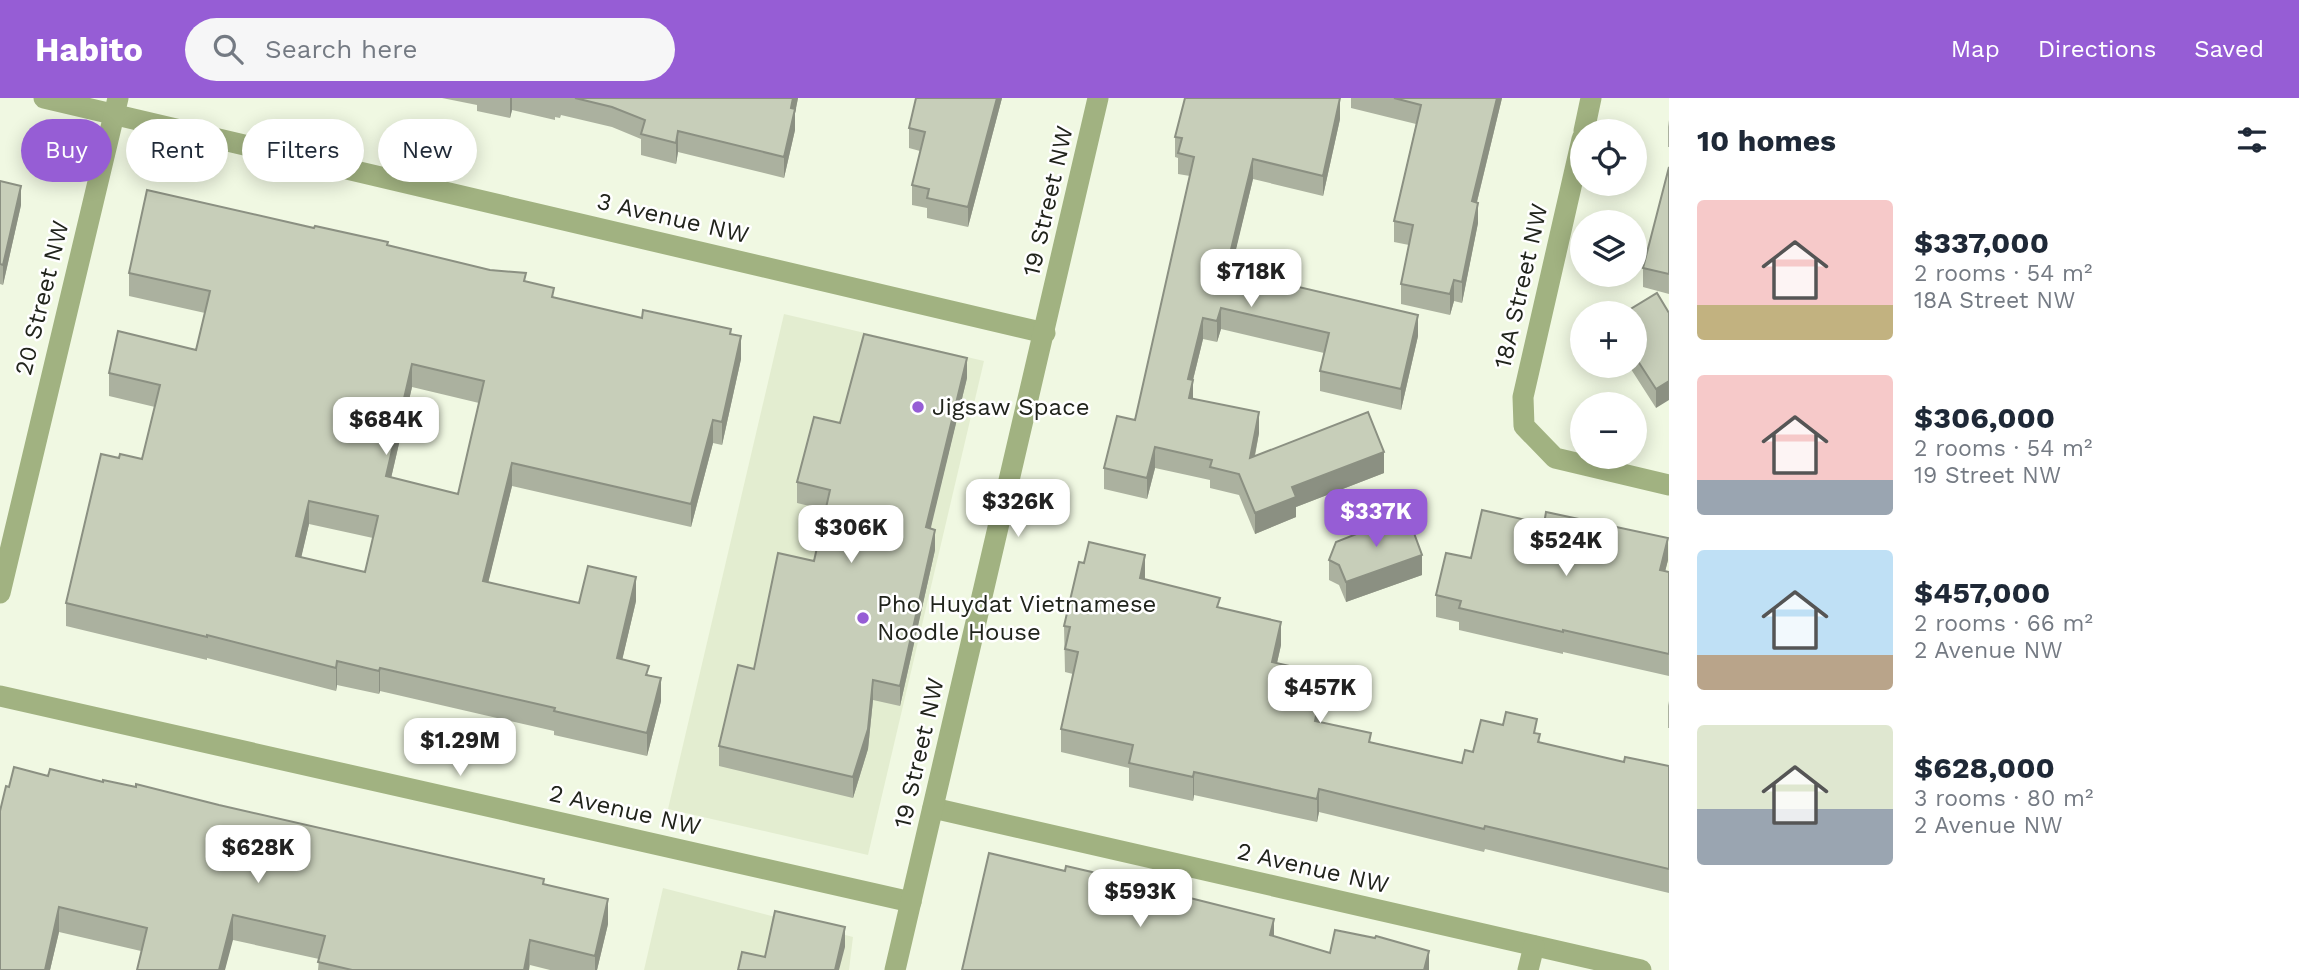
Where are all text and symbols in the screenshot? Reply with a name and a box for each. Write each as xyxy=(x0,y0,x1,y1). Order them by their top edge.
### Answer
search box xyxy=(185,18,675,81)
text: Habito xyxy=(35,30,143,69)
icon: search xyxy=(209,30,247,68)
text: Search here xyxy=(265,34,417,64)
text: Map xyxy=(1951,35,2000,63)
text: Directions xyxy=(2038,35,2156,63)
text: Saved xyxy=(2194,35,2264,63)
chip: Buy xyxy=(21,119,112,182)
chip: Rent xyxy=(126,119,228,182)
chip: Filters xyxy=(242,119,364,182)
chip: New xyxy=(378,119,477,182)
map controls xyxy=(1570,119,1647,469)
button: locate xyxy=(1570,119,1647,196)
icon: filters xyxy=(2233,121,2271,159)
street label: 19 Street NW xyxy=(1017,123,1079,279)
text: 10 homes xyxy=(1697,123,1836,158)
street label: 3 Avenue NW xyxy=(594,187,752,249)
street label: 18A Street NW xyxy=(1488,201,1554,371)
button: layers xyxy=(1570,210,1647,287)
street label: 20 Street NW xyxy=(9,218,75,378)
text: $337,000 xyxy=(1914,225,2049,260)
icon: home xyxy=(1753,228,1837,312)
pin: $718K xyxy=(1202,250,1300,309)
text: $718K xyxy=(1217,258,1286,285)
text: 2 rooms · 54 m² xyxy=(1914,260,2092,287)
text: 18A Street NW xyxy=(1914,287,2075,314)
button: + xyxy=(1570,301,1647,378)
button: − xyxy=(1570,392,1647,469)
place label: Jigsaw Space xyxy=(932,393,1090,421)
pin: $684K xyxy=(337,398,435,457)
marker: Jigsaw Space xyxy=(910,399,926,415)
text: $306,000 xyxy=(1914,400,2055,435)
icon: home xyxy=(1753,403,1837,487)
text: $684K xyxy=(349,406,423,433)
text: 2 rooms · 54 m² xyxy=(1914,435,2092,462)
text: 19 Street NW xyxy=(1914,462,2061,489)
pin: $326K xyxy=(969,480,1067,539)
text: $326K xyxy=(982,488,1054,515)
pin: $337K xyxy=(1327,490,1425,549)
text: $337K xyxy=(1340,498,1412,525)
pin: $306K xyxy=(802,505,900,565)
text: $306K xyxy=(814,514,888,541)
pin: $524K xyxy=(1517,518,1615,578)
text: $524K xyxy=(1530,527,1602,554)
text: $457,000 xyxy=(1914,575,2050,610)
icon: home xyxy=(1753,578,1837,662)
place label: Pho Huydat Vietnamese Noodle House xyxy=(877,590,1156,646)
marker: Pho Huydat Vietnamese Noodle House xyxy=(855,610,871,626)
text: 2 rooms · 66 m² xyxy=(1914,610,2093,637)
text: 2 Avenue NW xyxy=(1914,637,2063,664)
pin: $457K xyxy=(1271,666,1369,725)
text: $457K xyxy=(1284,674,1356,701)
street label: 19 Street NW xyxy=(888,675,950,831)
pin: $1.29M xyxy=(403,718,517,778)
text: $1.29M xyxy=(420,727,500,754)
text: $628,000 xyxy=(1914,750,2055,785)
icon: home xyxy=(1753,753,1837,837)
street label: 2 Avenue NW xyxy=(546,779,704,841)
text: 3 rooms · 80 m² xyxy=(1914,785,2093,812)
text: 2 Avenue NW xyxy=(1914,812,2063,839)
pin: $628K xyxy=(209,826,307,885)
text: $628K xyxy=(222,834,294,861)
street label: 2 Avenue NW xyxy=(1234,837,1392,899)
pin: $593K xyxy=(1091,870,1189,929)
text: $593K xyxy=(1104,878,1176,905)

